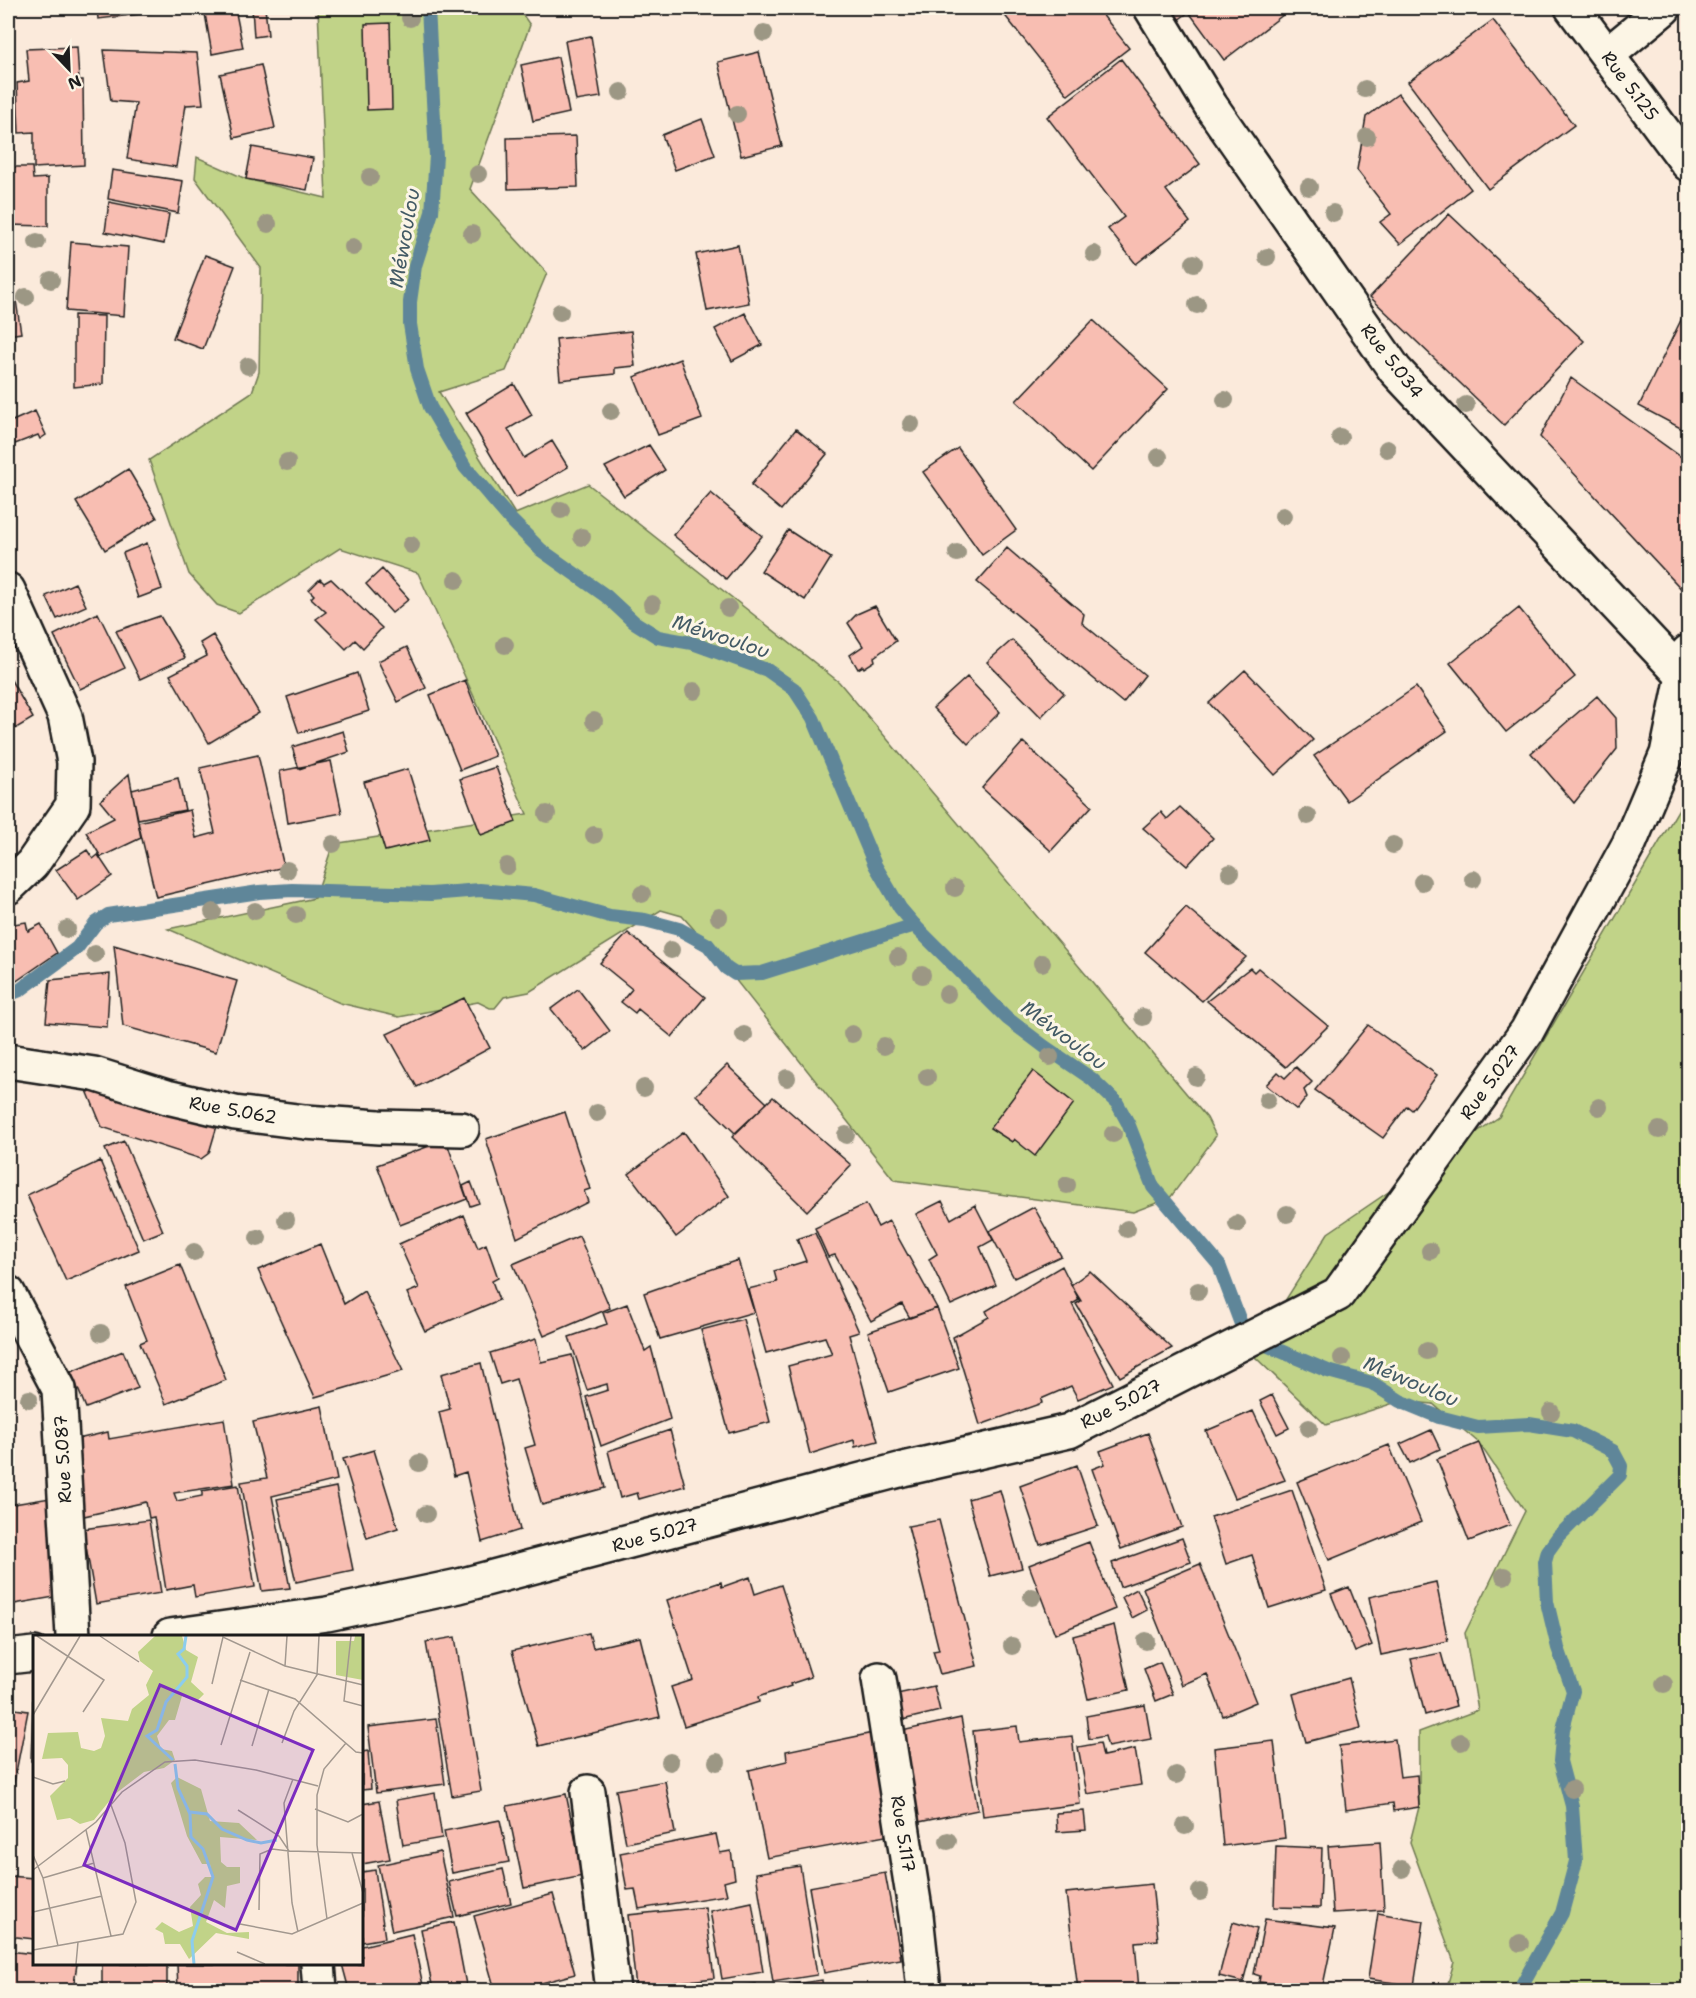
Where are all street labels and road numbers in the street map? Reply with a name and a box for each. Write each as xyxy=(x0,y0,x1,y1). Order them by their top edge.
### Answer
street label: Rue 5.125 xyxy=(1596,46,1664,126)
street label: Rue 5.034 xyxy=(1355,319,1429,403)
street label: Rue 5.027 xyxy=(1454,1039,1526,1125)
street label: Rue 5.062 xyxy=(187,1090,279,1130)
street label: Rue 5.027 xyxy=(1076,1373,1166,1435)
street label: Rue 5.087 xyxy=(49,1414,77,1504)
street label: Rue 5.027 xyxy=(609,1512,701,1558)
street label: Rue 5.117 xyxy=(885,1794,921,1874)

